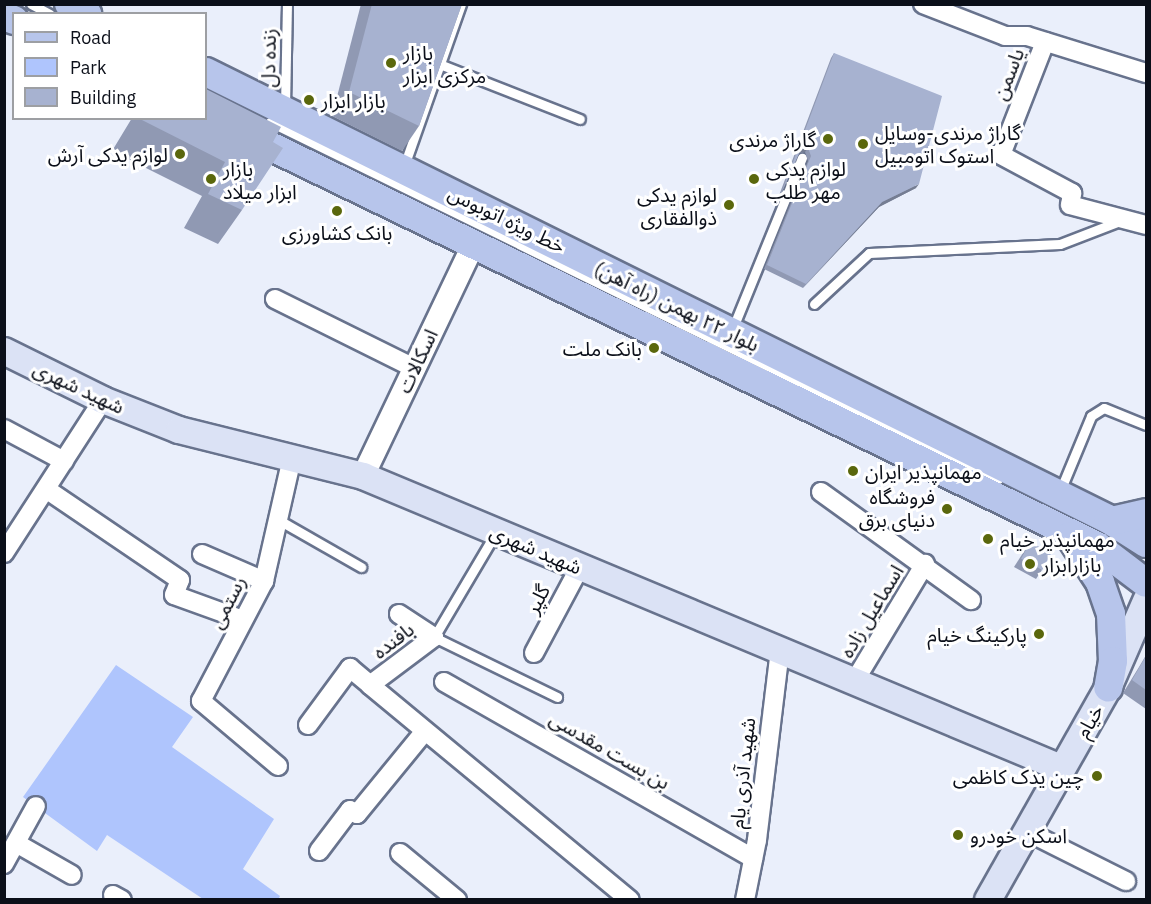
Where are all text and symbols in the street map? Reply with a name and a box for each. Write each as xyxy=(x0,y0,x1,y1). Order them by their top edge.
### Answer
legend xyxy=(12,12,207,120)
text: Road xyxy=(70,26,111,49)
street label: زنده دل xyxy=(255,28,281,88)
place label: بازار مرکزی ابزار xyxy=(403,40,486,87)
street label: یاسمن xyxy=(987,45,1029,103)
text: Park xyxy=(70,56,106,79)
marker: بازار مرکزی ابزار xyxy=(384,56,398,70)
text: Building xyxy=(70,86,136,109)
place label: بازار ابزار xyxy=(321,88,386,112)
marker: بازار ابزار xyxy=(302,93,316,107)
place label: گاراژ مرندی-وسایل استوک اتومبیل xyxy=(875,120,1021,167)
place label: گاراژ مرندی xyxy=(729,127,816,151)
marker: گاراژ مرندی xyxy=(821,132,835,146)
marker: گاراژ مرندی-وسایل استوک اتومبیل xyxy=(856,137,870,151)
place label: لوازم یدکی آرش xyxy=(48,142,168,166)
marker: لوازم یدکی آرش xyxy=(173,147,187,161)
place label: بازار ابزار میلاد xyxy=(223,156,297,203)
place label: لوازم یدکی مهر طلب xyxy=(766,156,846,203)
marker: بازار ابزار میلاد xyxy=(204,172,218,186)
marker: لوازم یدکی مهر طلب xyxy=(747,172,761,186)
street label: خط ویژه اتوبوس xyxy=(445,180,569,258)
place label: لوازم یدکی ذوالفقاری xyxy=(637,182,717,229)
marker: لوازم یدکی ذوالفقاری xyxy=(722,198,736,212)
marker: بانک کشاورزی xyxy=(330,204,344,218)
place label: بانک کشاورزی xyxy=(282,220,392,244)
street label: بلوار ۲۲ بهمن (راه آهن) xyxy=(591,256,763,356)
street label: اسکالات xyxy=(392,325,442,397)
place label: بانک ملت xyxy=(563,336,642,360)
marker: بانک ملت xyxy=(647,341,661,355)
street label: شهید شهری xyxy=(30,356,128,418)
place label: مهمانپذیر ایران xyxy=(865,459,982,483)
marker: مهمانپذیر ایران xyxy=(846,464,860,478)
place label: فروشگاه دنیای برق xyxy=(859,485,935,532)
marker: فروشگاه دنیای برق xyxy=(940,502,954,516)
street label: شهید شهری xyxy=(486,519,586,579)
place label: مهمانپذیر خیام xyxy=(1000,527,1115,551)
marker: مهمانپذیر خیام xyxy=(981,532,995,546)
place label: بازارابزار xyxy=(1042,552,1101,576)
marker: بازارابزار xyxy=(1023,557,1037,571)
street label: اسماعیل زاده xyxy=(834,560,908,662)
street label: رستمی xyxy=(204,572,250,632)
street label: گلپر xyxy=(519,580,555,618)
street label: بافنده xyxy=(368,617,418,663)
place label: پارکینگ خیام xyxy=(927,622,1027,646)
marker: پارکینگ خیام xyxy=(1032,627,1046,641)
street label: خیام xyxy=(1070,700,1108,742)
street label: بن بست مقدسی xyxy=(546,706,674,794)
street label: شهید آذری یام xyxy=(724,716,760,830)
place label: چین یدک کاظمی xyxy=(953,764,1084,788)
marker: چین یدک کاظمی xyxy=(1088,767,1106,785)
place label: اسکن خودرو xyxy=(970,823,1067,847)
marker: اسکن خودرو xyxy=(951,828,965,842)

